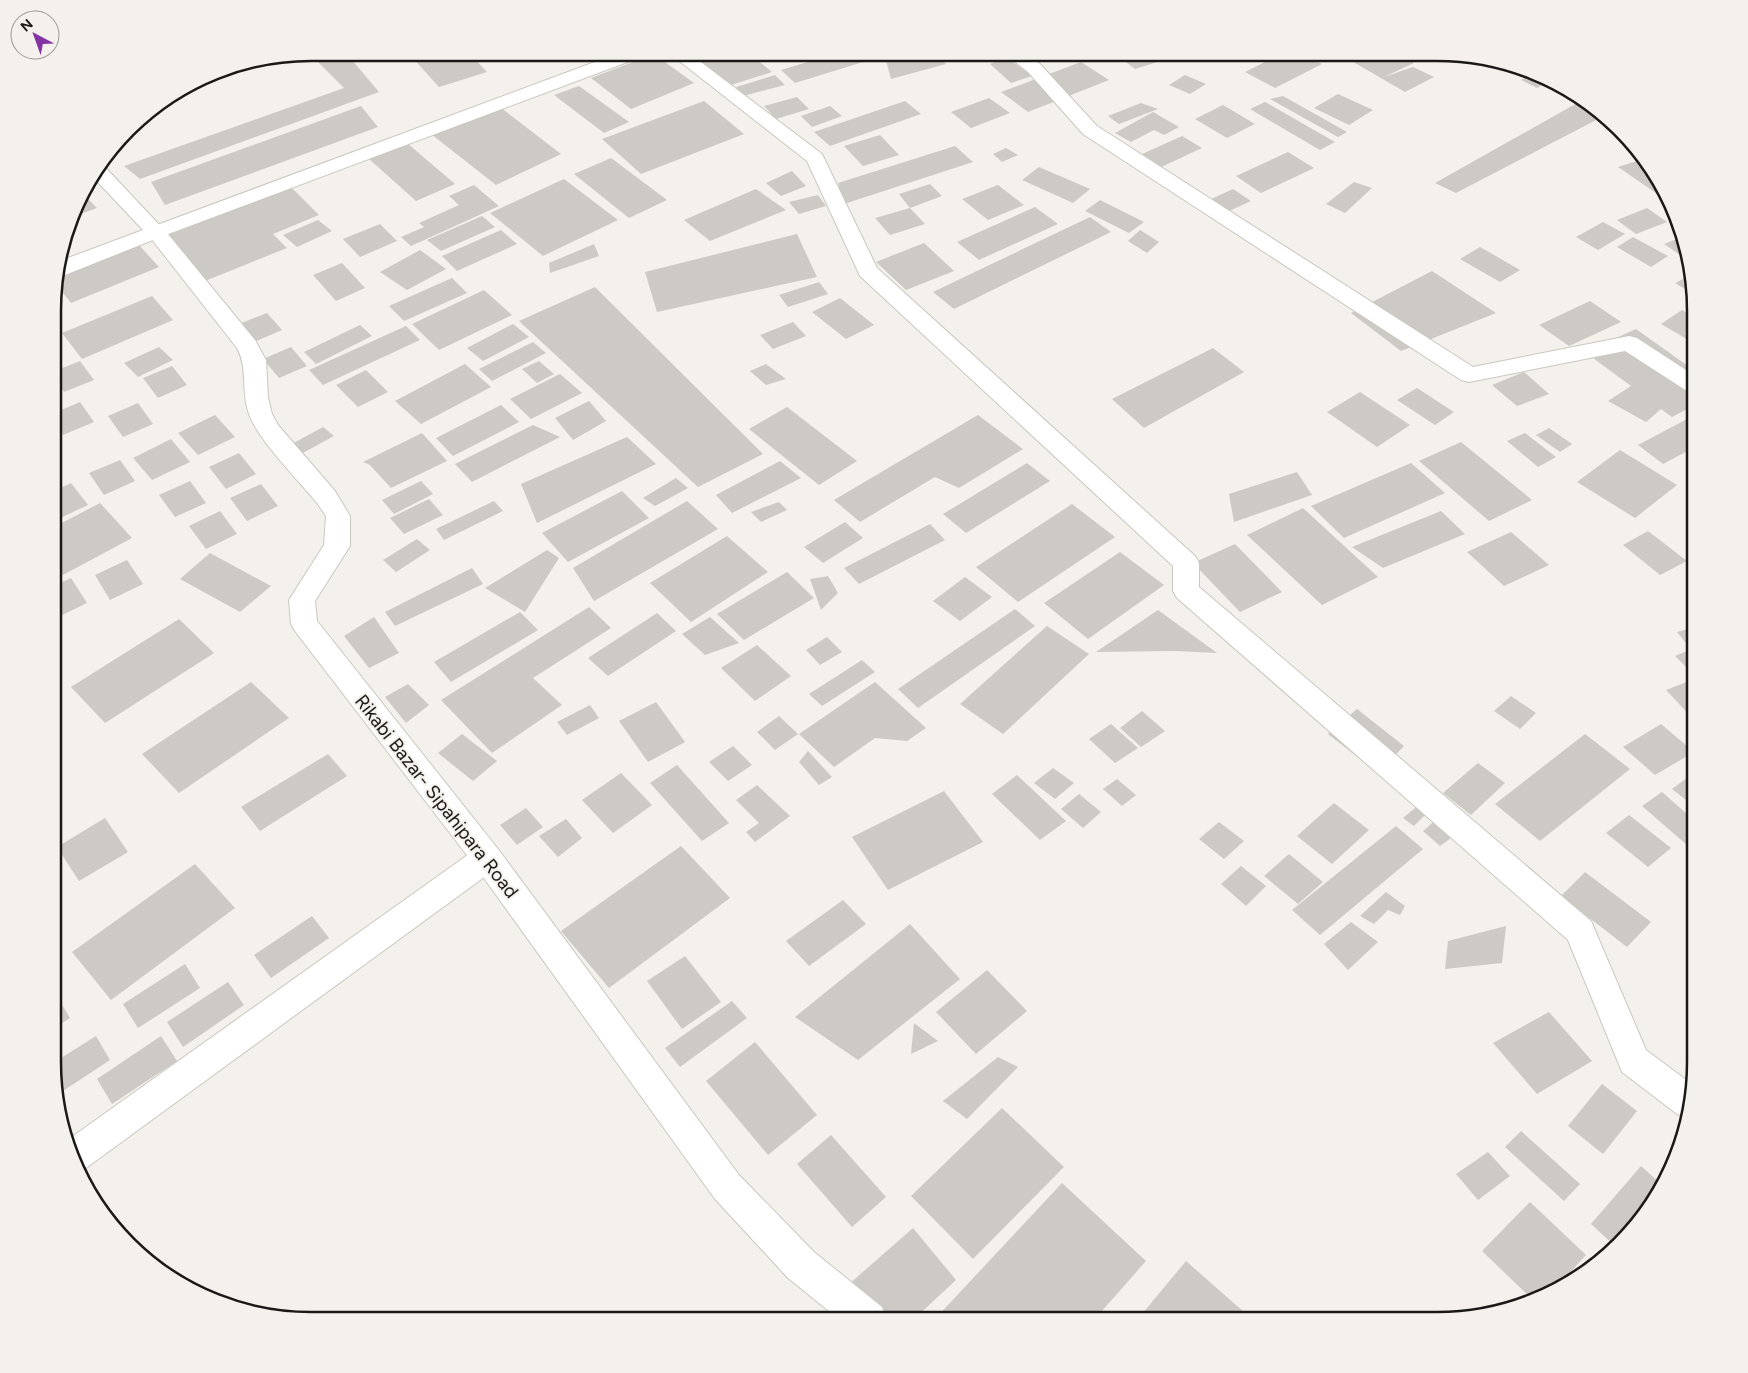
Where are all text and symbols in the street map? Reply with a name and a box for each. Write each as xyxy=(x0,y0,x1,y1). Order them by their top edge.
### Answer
north arrow xyxy=(10,10,60,60)
text: N xyxy=(17,16,36,36)
street label: Rikabi Bazar- Sipahipara Road xyxy=(350,690,523,903)

